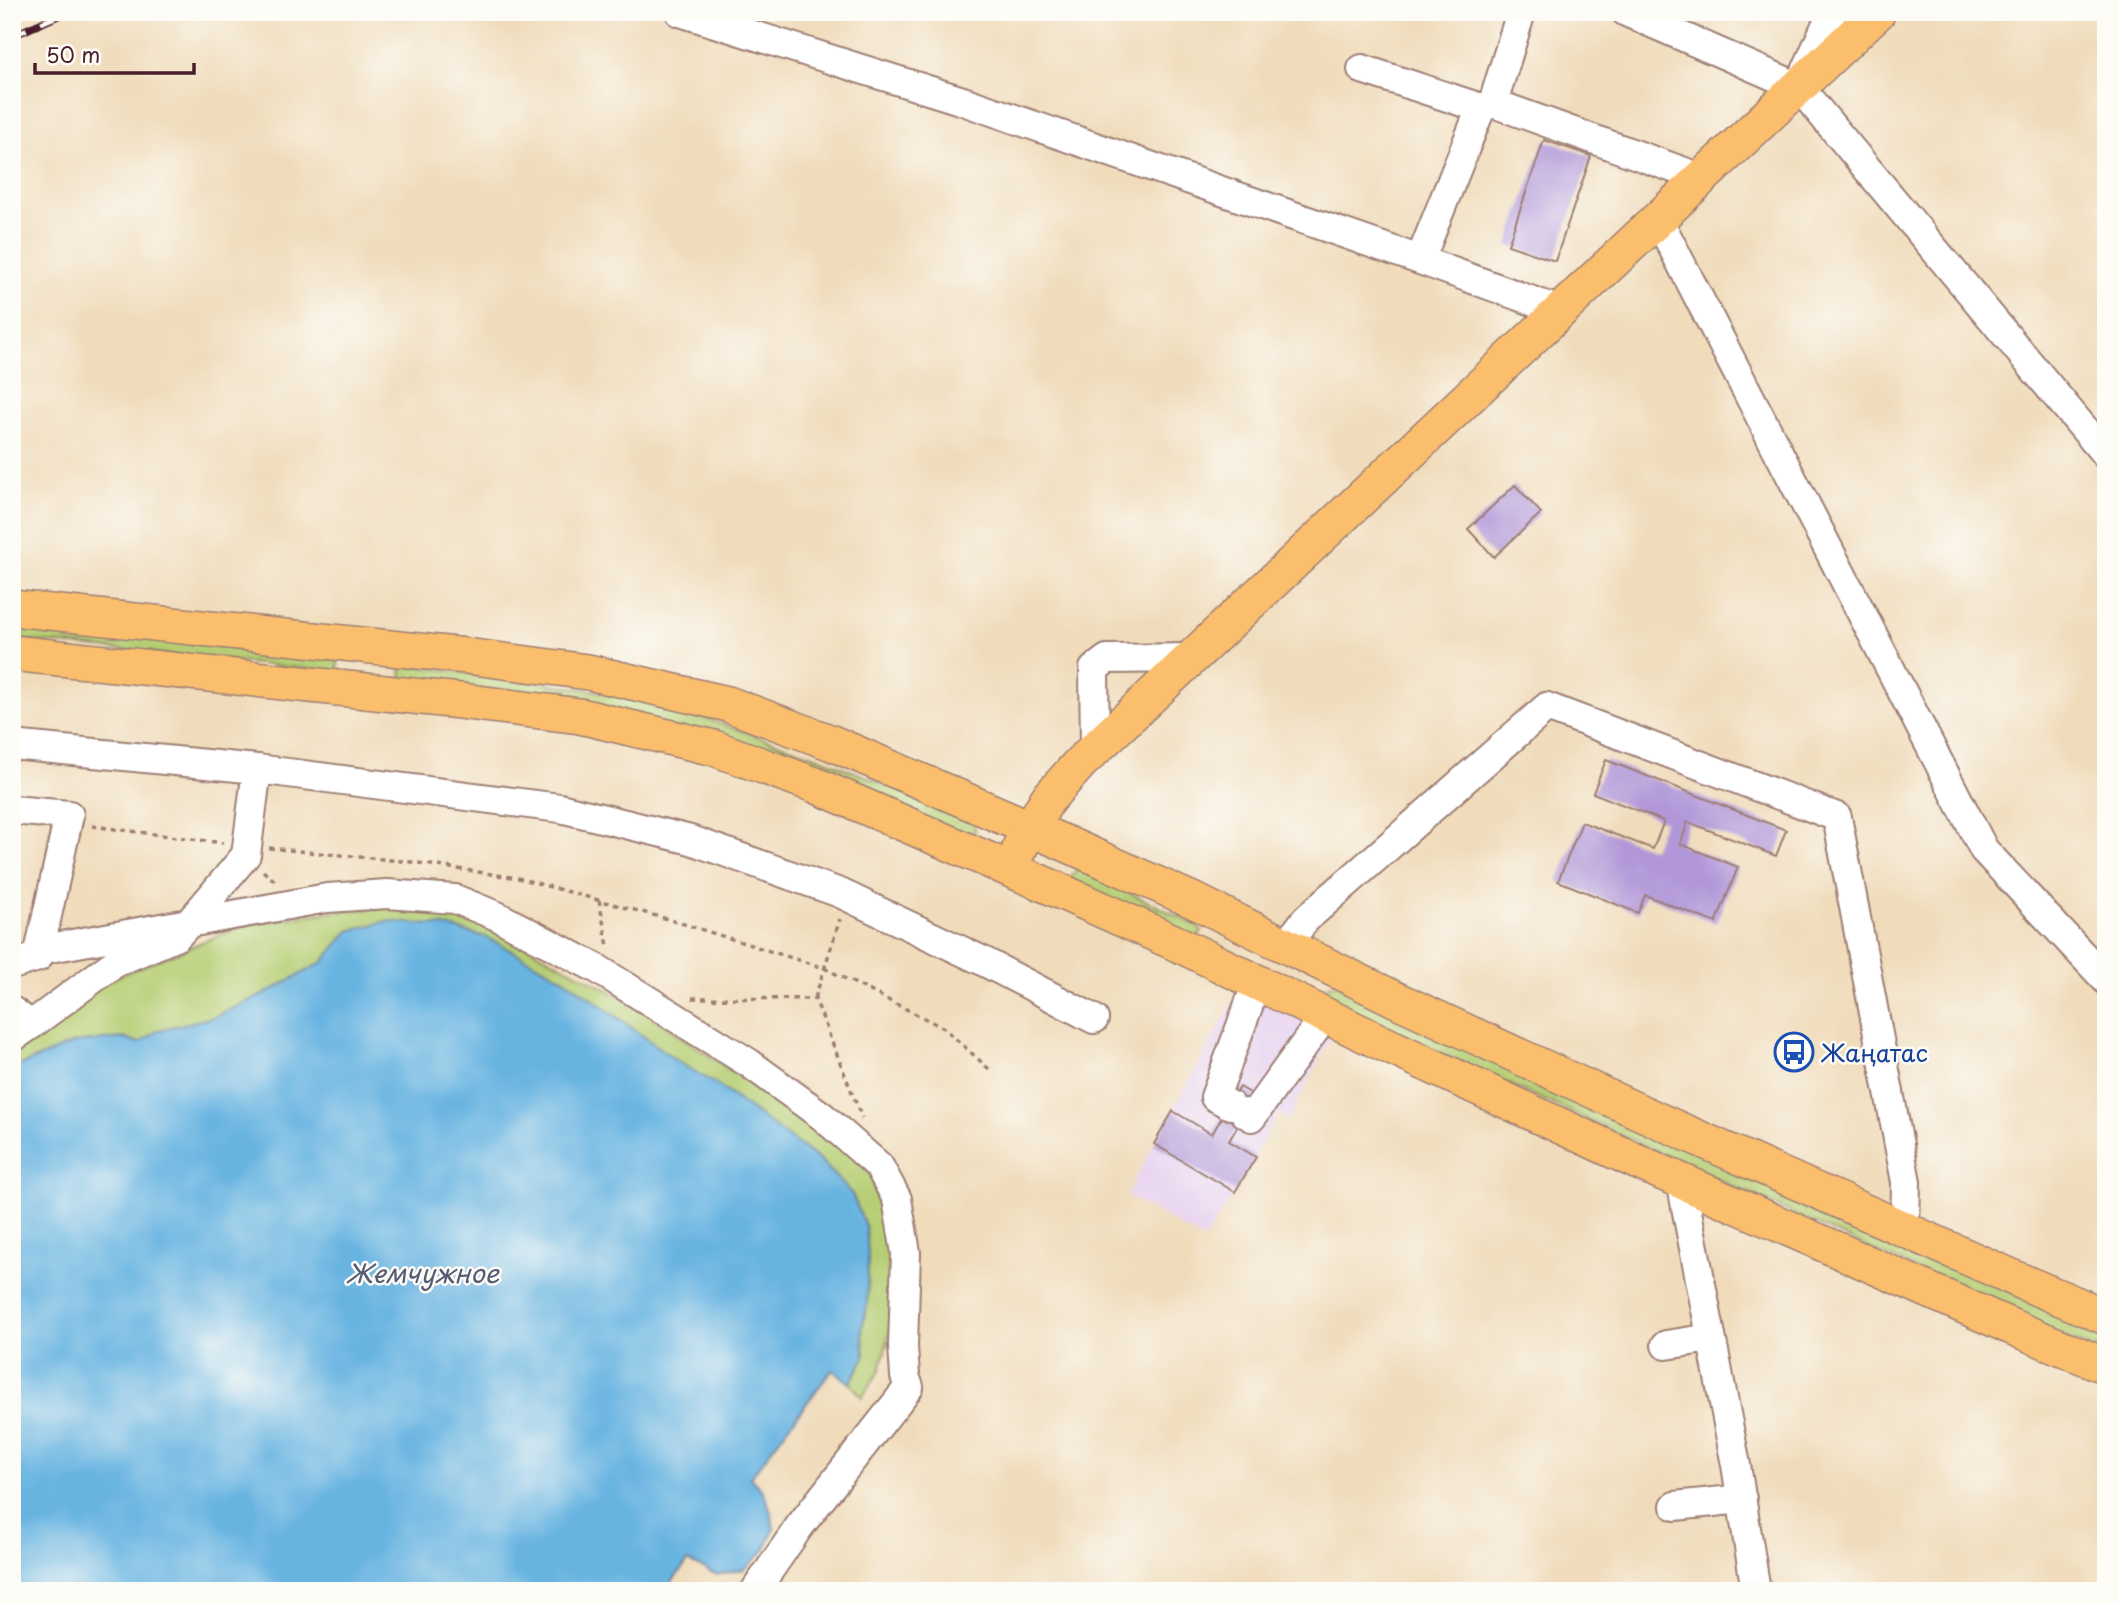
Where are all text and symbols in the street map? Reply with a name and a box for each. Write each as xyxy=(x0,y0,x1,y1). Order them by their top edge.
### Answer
scale bar xyxy=(35,32,194,76)
text: 50 m xyxy=(46,38,100,70)
bus stop icon: Жаңатас xyxy=(1773,1031,1815,1073)
place label: Жаңатас xyxy=(1820,1034,1928,1070)
water label: Жемчужное xyxy=(347,1253,501,1292)

